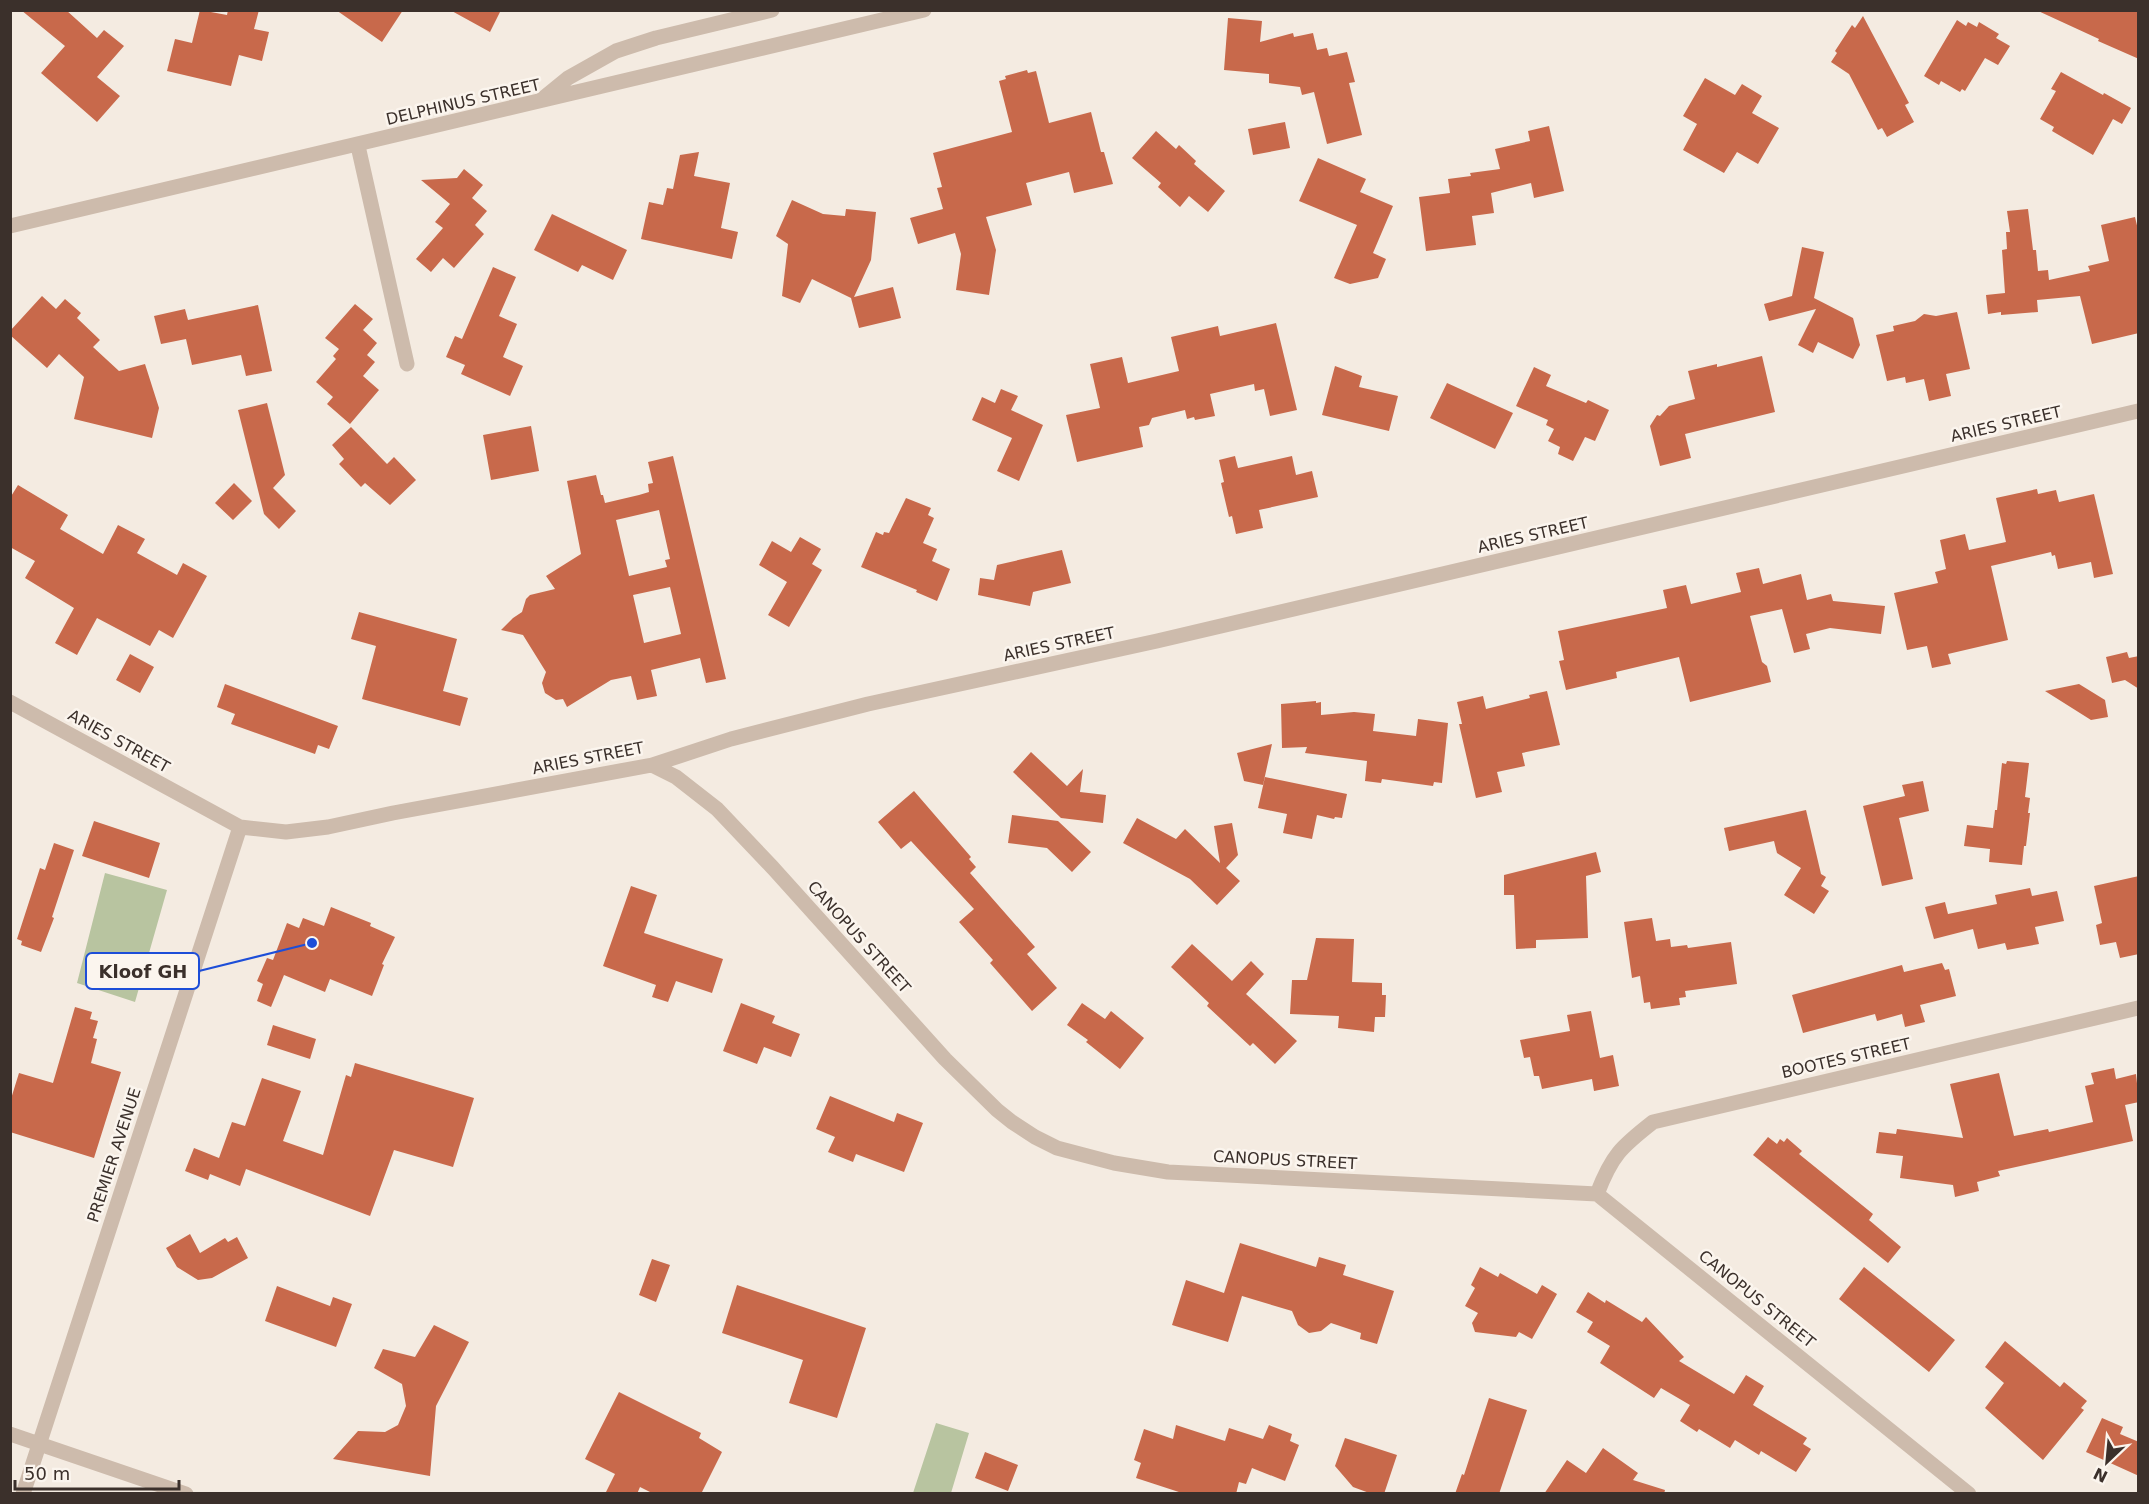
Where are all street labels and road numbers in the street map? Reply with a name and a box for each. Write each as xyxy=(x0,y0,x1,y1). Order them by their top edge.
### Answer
street label: DELPHINUS STREET xyxy=(384,75,542,129)
street label: ARIES STREET xyxy=(1949,402,2063,446)
street label: ARIES STREET xyxy=(1476,513,1590,557)
street label: ARIES STREET xyxy=(1002,623,1117,665)
street label: ARIES STREET xyxy=(65,705,173,777)
street label: ARIES STREET xyxy=(531,738,646,778)
street label: CANOPUS STREET xyxy=(804,877,914,997)
street label: BOOTES STREET xyxy=(1780,1034,1913,1082)
street label: PREMIER AVENUE xyxy=(83,1085,145,1225)
street label: CANOPUS STREET xyxy=(1212,1147,1358,1173)
street label: CANOPUS STREET xyxy=(1695,1246,1819,1352)

